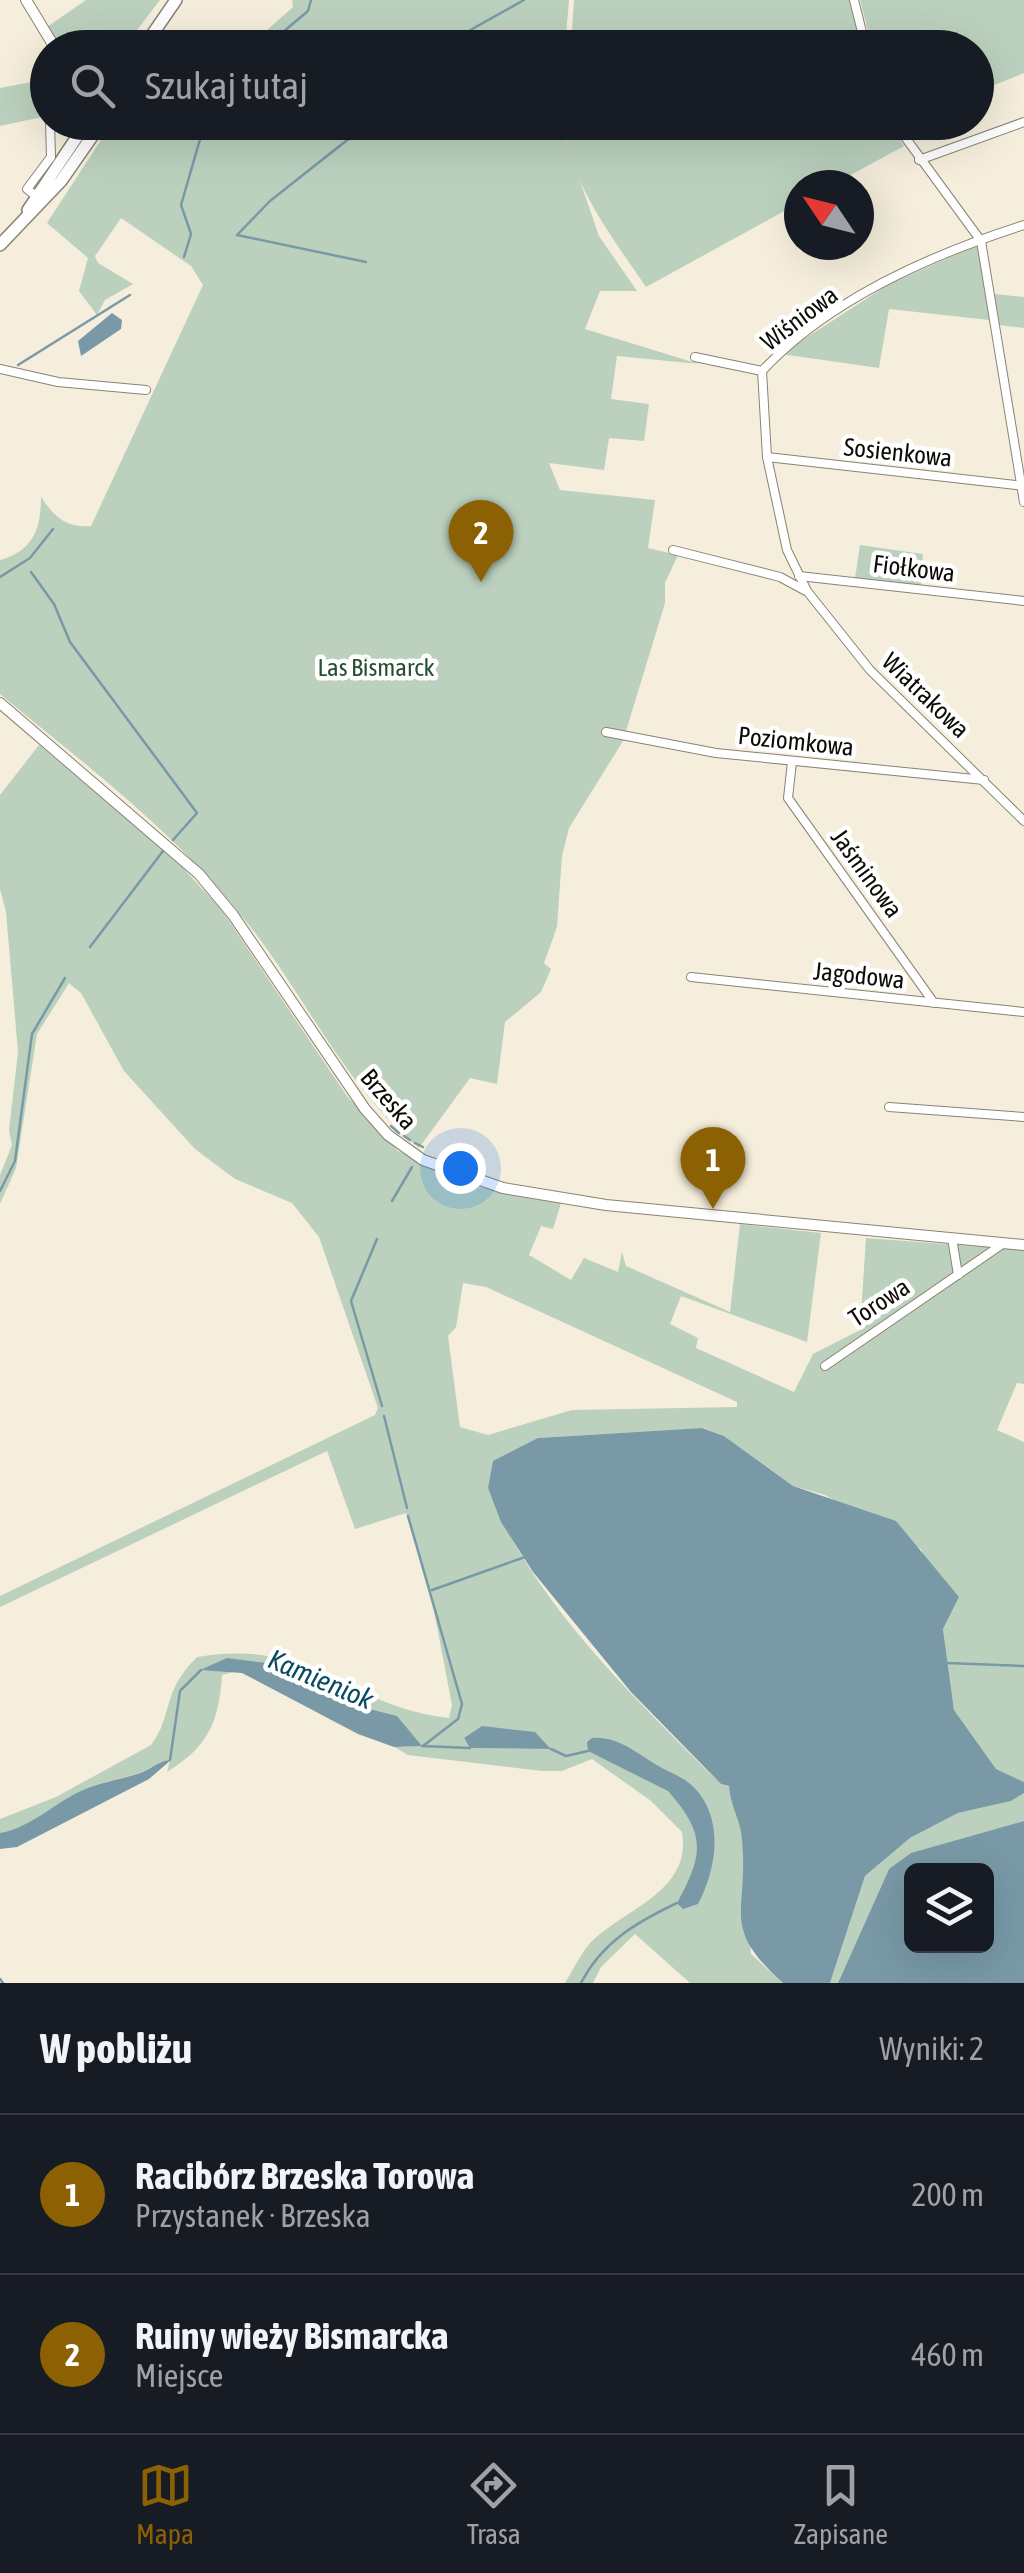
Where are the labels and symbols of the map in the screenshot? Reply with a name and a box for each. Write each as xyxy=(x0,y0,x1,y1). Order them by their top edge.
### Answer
north arrow xyxy=(784,170,874,260)
street label: Wiśniowa xyxy=(755,280,843,356)
street label: Sosienkowa xyxy=(843,432,953,472)
pin: 2 xyxy=(448,500,514,582)
street label: Fiołkowa xyxy=(871,549,957,587)
street label: Wiatrakowa xyxy=(877,647,975,743)
park label: Las Bismarck xyxy=(317,653,435,681)
street label: Poziomkowa xyxy=(737,721,855,761)
street label: Jaśminowa xyxy=(826,823,908,923)
street label: Jagodowa xyxy=(812,956,906,994)
street label: Brzeska xyxy=(355,1063,423,1135)
pin: 1 xyxy=(680,1126,746,1209)
your location xyxy=(435,1143,486,1194)
street label: Torowa xyxy=(844,1272,914,1332)
water label: Kamieniok xyxy=(264,1643,379,1716)

